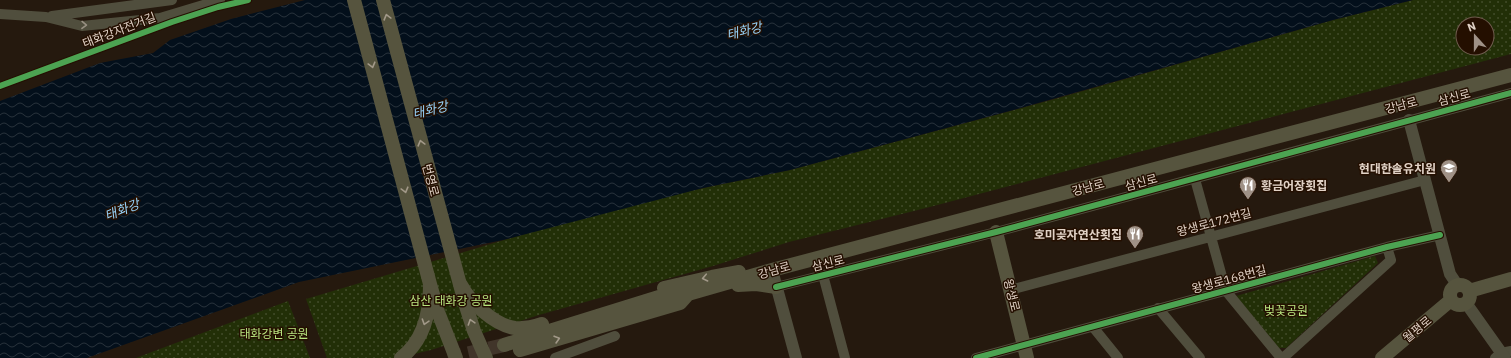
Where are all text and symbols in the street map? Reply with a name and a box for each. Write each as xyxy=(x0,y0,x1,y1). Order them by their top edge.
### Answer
street label: 태화강자전거길 xyxy=(80,9,158,51)
one-way arrow xyxy=(384,14,392,21)
north arrow xyxy=(1455,16,1495,56)
water label: 태화강 xyxy=(725,18,765,44)
text: N xyxy=(1465,19,1478,35)
one-way arrow xyxy=(81,21,87,29)
one-way arrow xyxy=(367,61,376,68)
street label: 삼신로 xyxy=(1436,85,1472,109)
street label: 강남로 xyxy=(1383,93,1419,117)
water label: 태화강 xyxy=(411,97,451,123)
one-way arrow xyxy=(417,140,426,147)
school or university icon: 현대한솔유치원 xyxy=(1439,158,1459,183)
place label: 현대한솔유치원 xyxy=(1359,161,1436,176)
street label: 번영로 xyxy=(419,162,443,198)
street label: 삼신로 xyxy=(1123,170,1159,194)
street label: 강남로 xyxy=(1070,175,1106,199)
restaurant icon: 황금어장횟집 xyxy=(1238,175,1258,200)
place label: 황금어장횟집 xyxy=(1261,178,1327,193)
one-way arrow xyxy=(400,187,409,194)
water label: 태화강 xyxy=(102,195,144,224)
street label: 왕생로172번길 xyxy=(1175,205,1253,239)
restaurant icon: 호미곶자연산횟집 xyxy=(1125,224,1145,249)
place label: 호미곶자연산횟집 xyxy=(1034,227,1122,242)
street label: 삼신로 xyxy=(810,252,846,274)
street label: 강남로 xyxy=(756,258,792,282)
street label: 왕생로168번길 xyxy=(1190,262,1268,296)
one-way arrow xyxy=(702,273,708,281)
street label: 왕생로 xyxy=(1001,277,1023,313)
park label: 삼산 태화강 공원 xyxy=(410,293,492,308)
park label: 벚꽃공원 xyxy=(1264,303,1308,318)
street label: 월평로 xyxy=(1399,313,1435,345)
one-way arrow xyxy=(421,319,429,326)
one-way arrow xyxy=(467,319,476,326)
park label: 태화강변 공원 xyxy=(239,326,309,341)
one-way arrow xyxy=(553,335,560,344)

